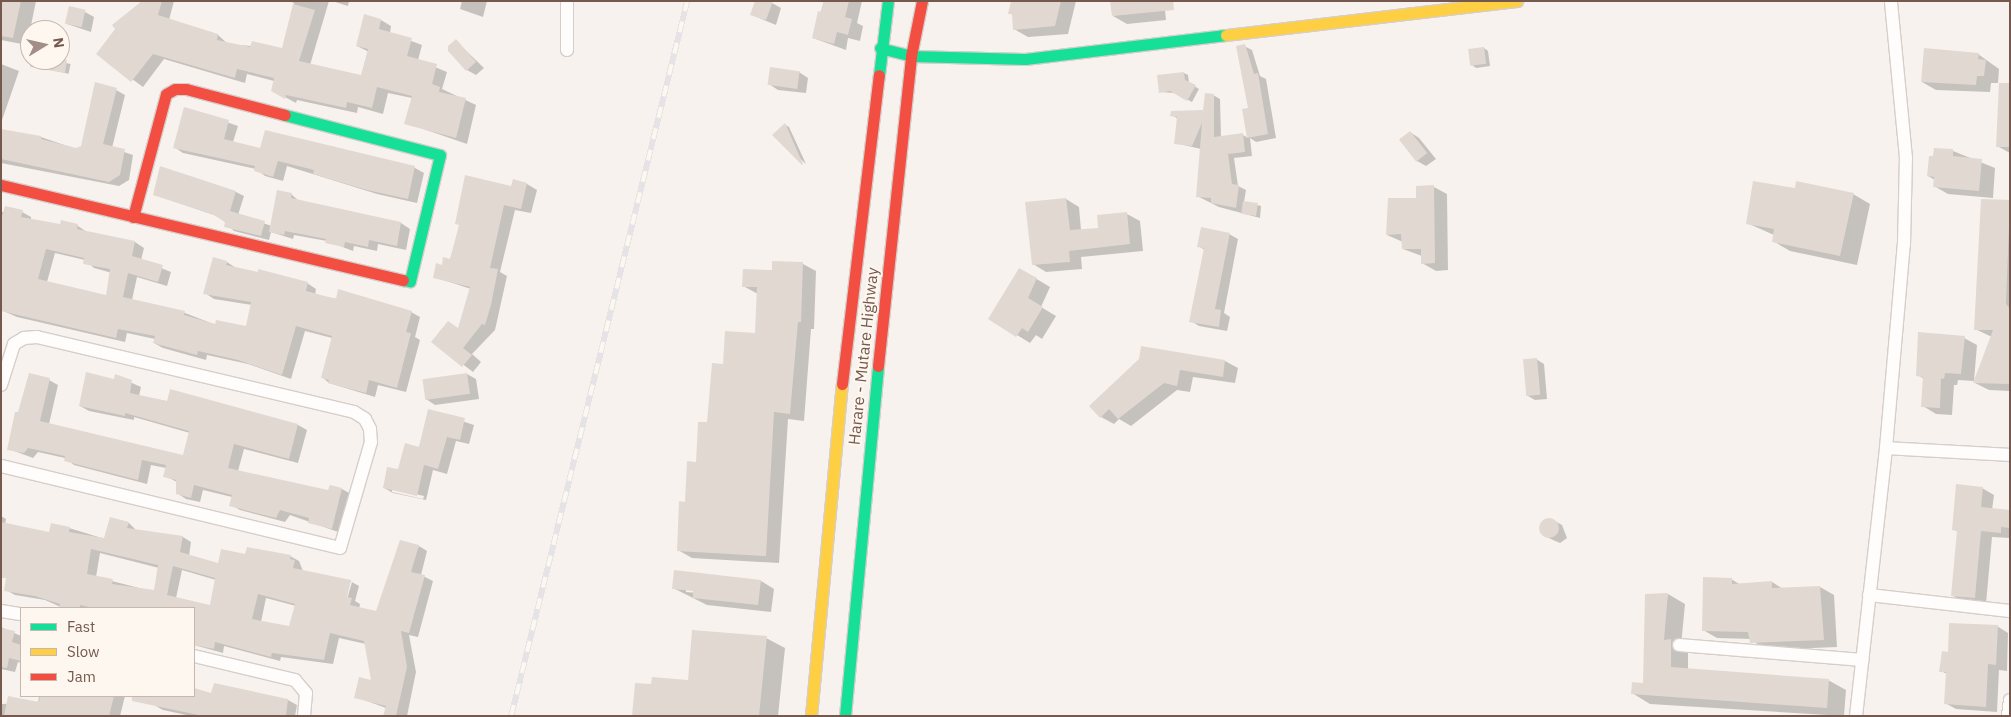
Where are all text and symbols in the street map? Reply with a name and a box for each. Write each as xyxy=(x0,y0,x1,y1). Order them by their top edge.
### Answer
north arrow xyxy=(20,20,70,70)
text: N xyxy=(49,36,69,49)
street label: Harare - Mutare Highway xyxy=(844,266,882,446)
legend xyxy=(20,607,195,697)
text: Fast xyxy=(67,617,95,636)
text: Slow xyxy=(67,642,100,661)
text: Jam xyxy=(67,667,96,686)

